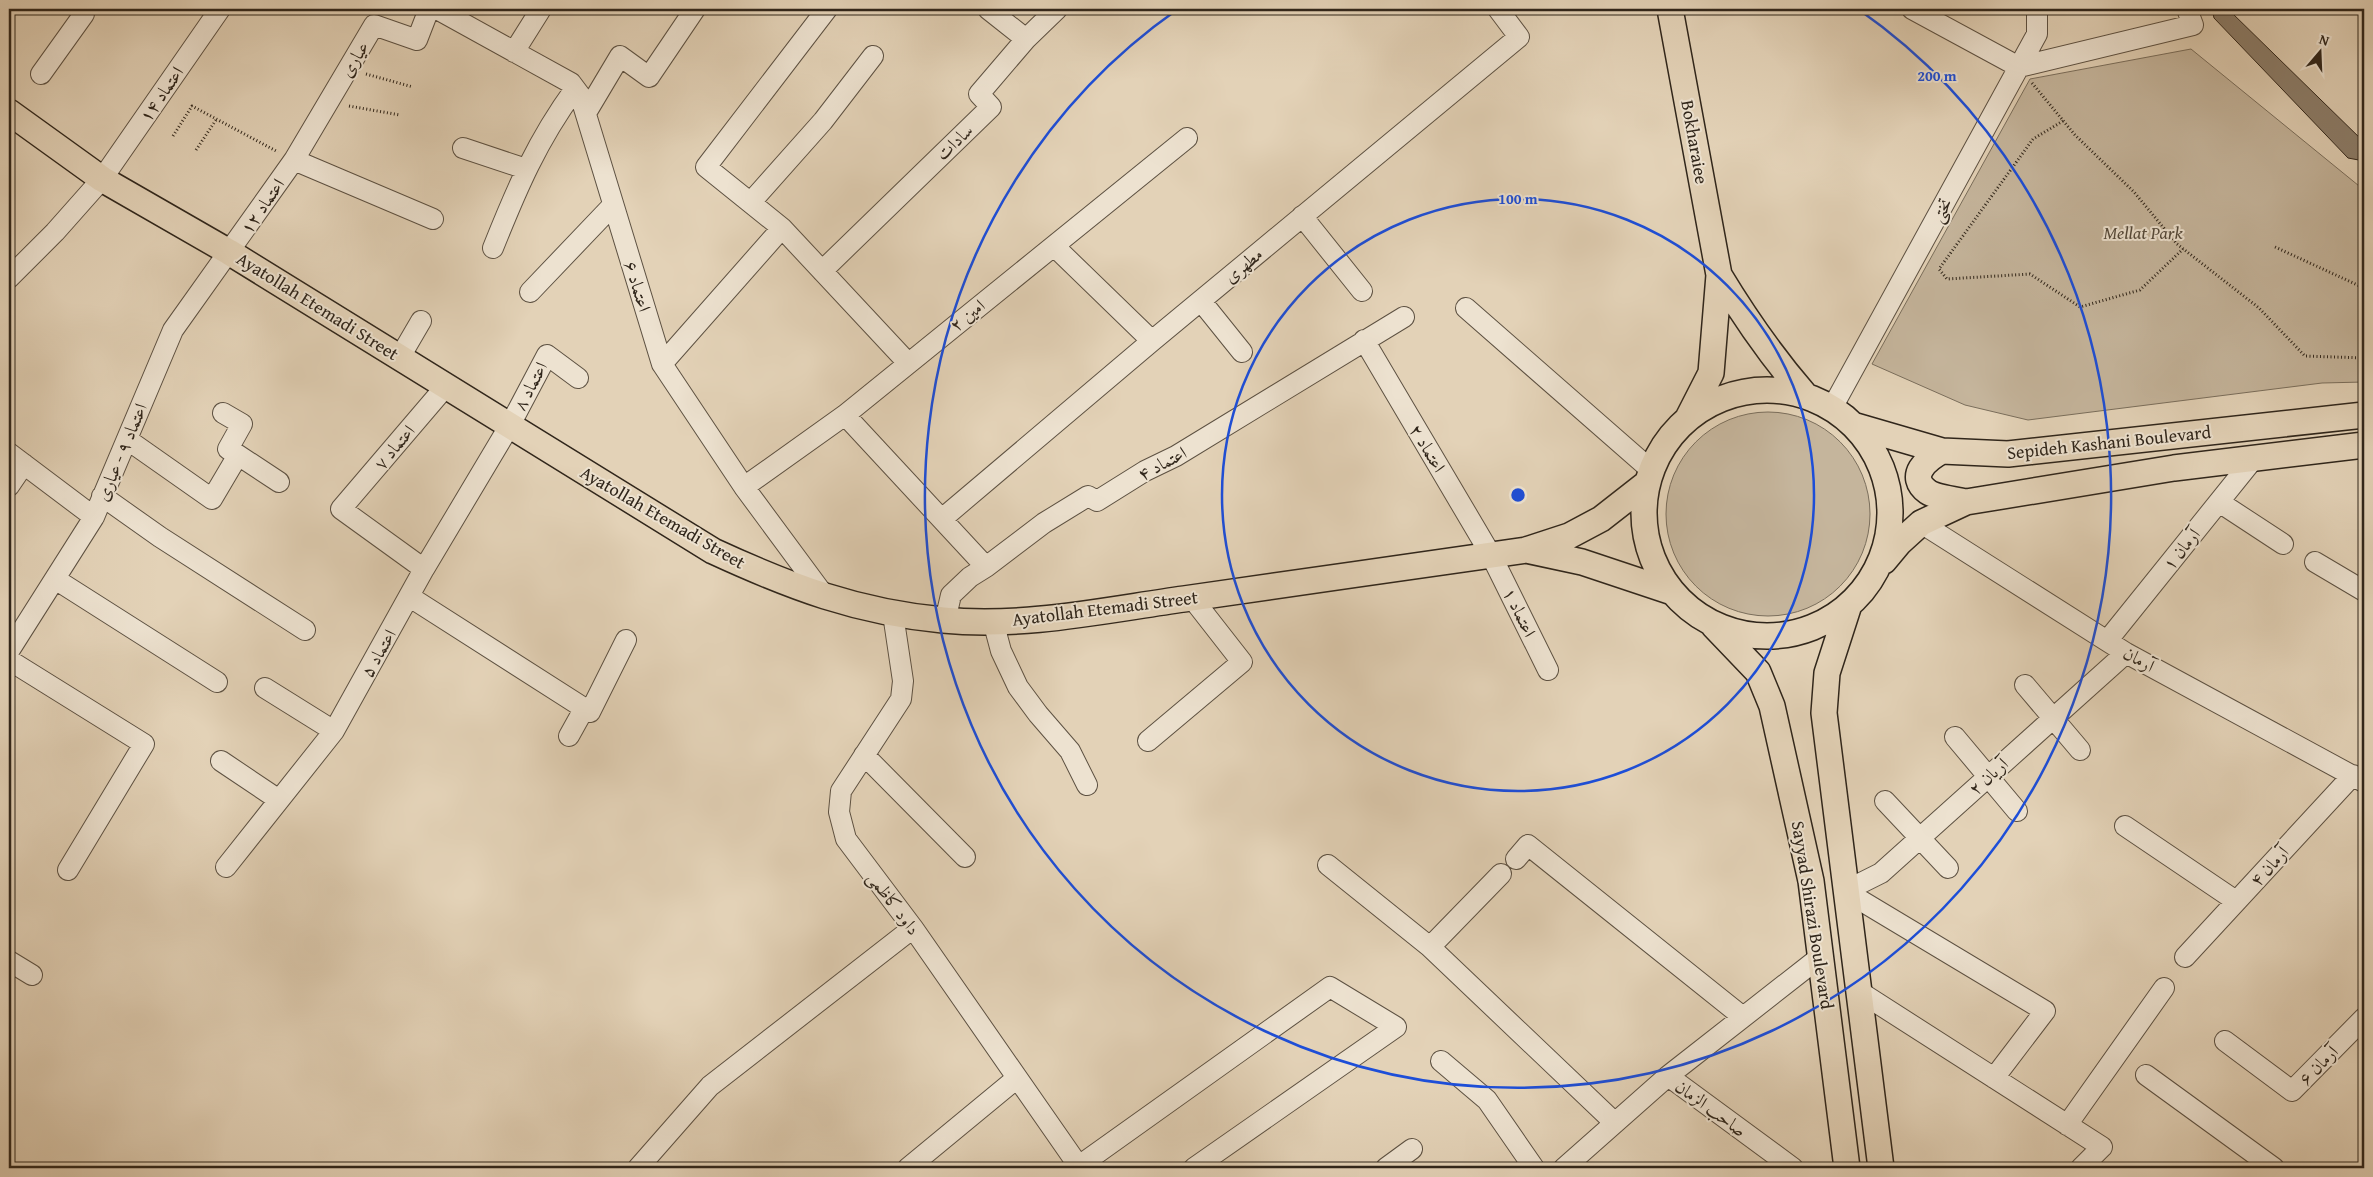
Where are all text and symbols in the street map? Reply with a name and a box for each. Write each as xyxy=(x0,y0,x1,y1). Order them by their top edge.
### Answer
north arrow xyxy=(2296,28,2346,78)
text: N xyxy=(2317,29,2333,51)
street label: عیاری xyxy=(333,36,375,82)
street label: اعتماد ۱۴ xyxy=(132,61,190,127)
text: 200 m xyxy=(1917,65,1957,86)
street label: Bokharaiee xyxy=(1674,98,1716,186)
street label: سادات xyxy=(929,117,979,167)
street label: اعتماد ۱۲ xyxy=(233,173,291,239)
text: 100 m xyxy=(1498,188,1538,209)
street label: تختی xyxy=(1923,193,1959,227)
park label: Mellat Park xyxy=(2103,219,2183,246)
street label: مطهری xyxy=(1218,241,1268,289)
street label: Ayatollah Etemadi Street xyxy=(232,245,405,367)
street label: اعتماد ۶ xyxy=(617,257,659,315)
street label: امین ۲ xyxy=(943,292,991,338)
street label: اعتماد ۸ xyxy=(506,357,554,415)
street label: اعتماد ۹ - عیاری xyxy=(88,399,154,505)
street label: اعتماد ۷ xyxy=(367,418,421,476)
street label: Sepideh Kashani Boulevard xyxy=(2006,418,2213,466)
street label: اعتماد ۲ xyxy=(1403,419,1453,477)
street label: اعتماد ۴ xyxy=(1133,439,1191,487)
street label: Ayatollah Etemadi Street xyxy=(575,459,751,576)
centre of rings xyxy=(1509,486,1527,504)
street label: آرمان ۱ xyxy=(2156,521,2208,576)
street label: Ayatollah Etemadi Street xyxy=(1011,583,1200,633)
street label: اعتماد ۱ xyxy=(1496,583,1544,641)
street label: اعتماد ۵ xyxy=(353,624,403,682)
street label: آرمان xyxy=(2118,639,2162,680)
street label: آریان ۲ xyxy=(1962,749,2016,801)
street label: Sayyad Shirazi Boulevard xyxy=(1785,819,1841,1011)
street label: آرمان ۴ xyxy=(2243,838,2296,892)
street label: داود کاظمی xyxy=(861,865,927,941)
street label: آرمان ۶ xyxy=(2292,1037,2346,1091)
street label: صاحب الزمان xyxy=(1670,1073,1752,1143)

